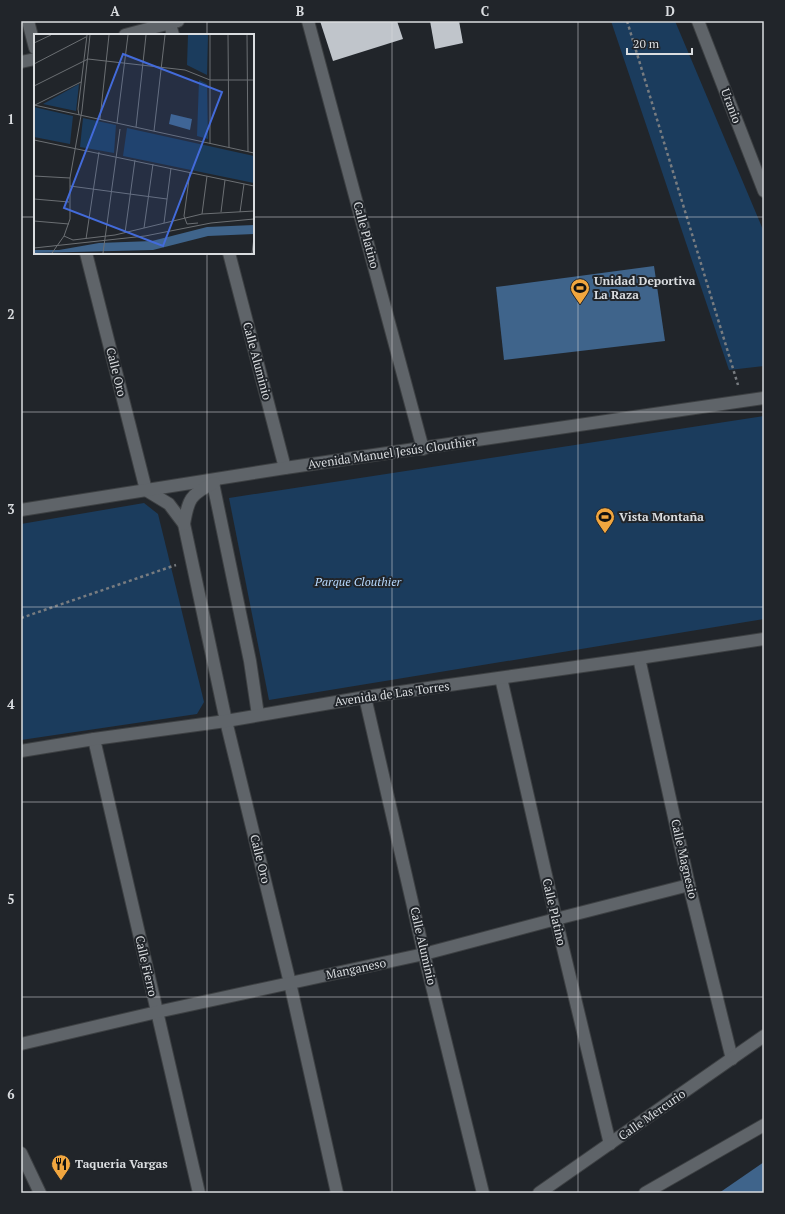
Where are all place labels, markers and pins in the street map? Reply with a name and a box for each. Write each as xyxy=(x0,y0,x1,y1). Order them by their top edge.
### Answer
place label: Unidad Deportiva La Raza xyxy=(594,273,696,302)
sports icon: Unidad Deportiva La Raza xyxy=(569,277,591,305)
sports icon: Vista Montaña xyxy=(594,506,616,534)
place label: Vista Montaña xyxy=(619,509,704,524)
restaurant icon: Taqueria Vargas xyxy=(50,1153,72,1181)
place label: Taqueria Vargas xyxy=(75,1156,168,1171)

